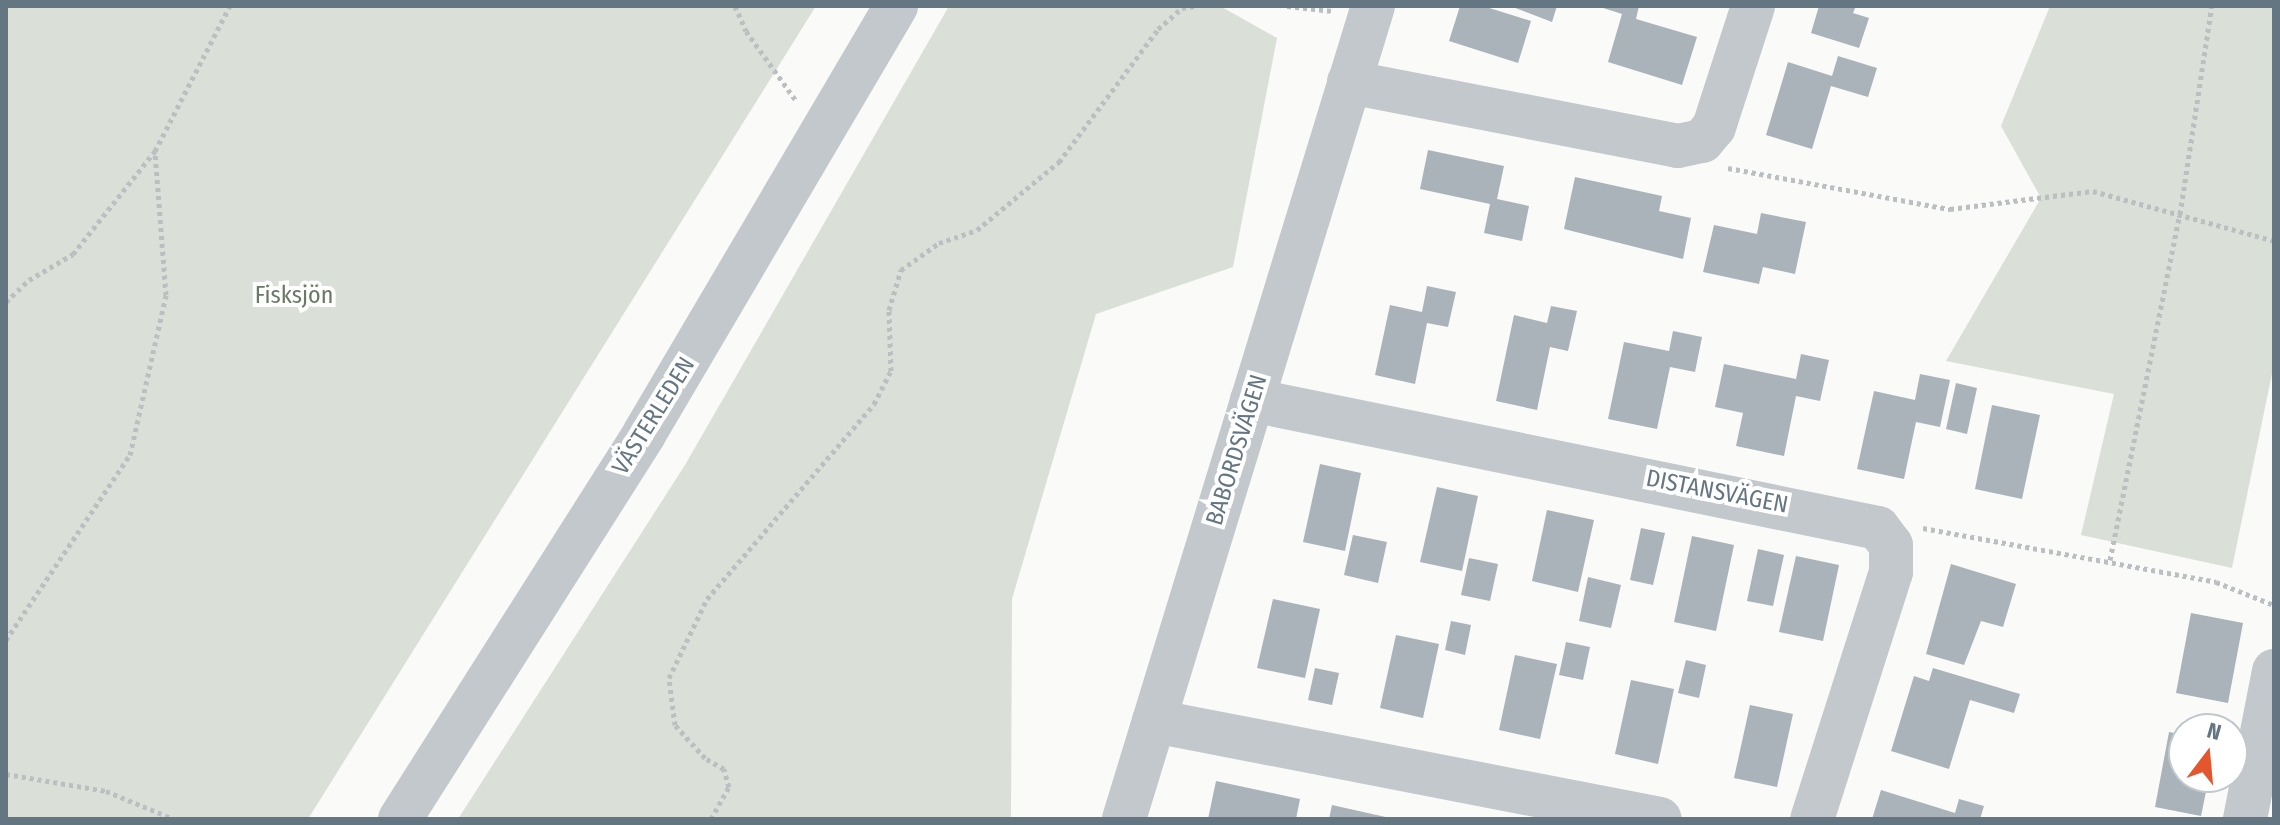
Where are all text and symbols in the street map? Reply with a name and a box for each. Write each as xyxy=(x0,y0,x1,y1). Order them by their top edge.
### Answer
park label: Fisksjön xyxy=(255,282,333,310)
street label: VÄSTERLEDEN xyxy=(607,352,701,480)
street label: BABORDSVÄGEN xyxy=(1200,371,1274,529)
street label: DISTANSVÄGEN xyxy=(1644,464,1790,520)
north arrow xyxy=(2168,713,2248,793)
text: N xyxy=(2204,717,2224,746)

